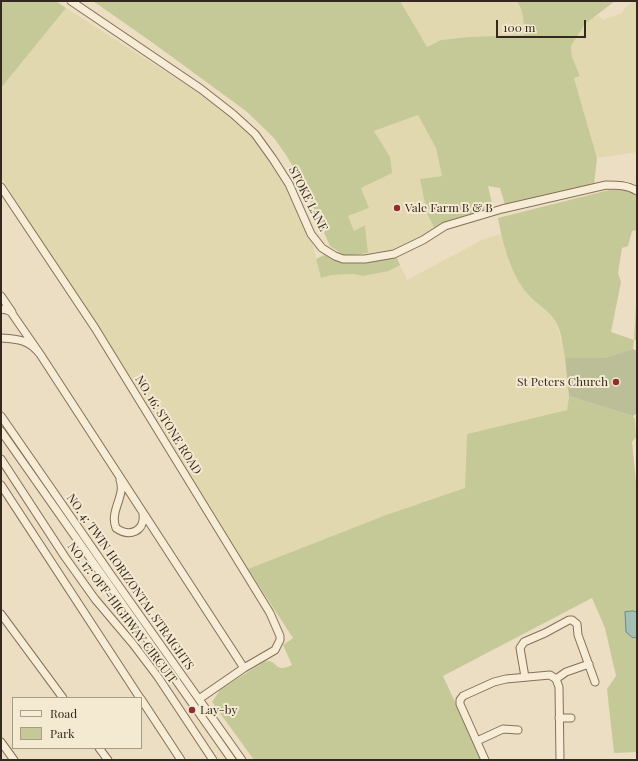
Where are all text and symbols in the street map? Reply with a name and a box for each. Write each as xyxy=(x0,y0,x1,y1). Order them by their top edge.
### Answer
scale bar xyxy=(498,12,588,38)
text: 100 m xyxy=(503,19,535,35)
street label: STOKE LANE xyxy=(285,164,331,234)
place label: Vale Farm B & B xyxy=(405,201,493,215)
marker: Vale Farm B & B xyxy=(392,203,402,213)
street label: NO. 16: STONE ROAD xyxy=(132,373,204,477)
place label: St Peters Church xyxy=(517,375,608,389)
marker: St Peters Church xyxy=(611,377,621,387)
street label: NO. 4: TWIN HORIZONTAL STRAIGHTS xyxy=(63,491,197,673)
street label: NO. 17: OFF-HIGHWAY CIRCUIT xyxy=(64,540,180,686)
legend xyxy=(12,697,142,749)
place label: Lay-by xyxy=(200,703,237,717)
text: Road xyxy=(50,705,77,721)
marker: Lay-by xyxy=(187,705,197,715)
text: Park xyxy=(50,725,75,741)

